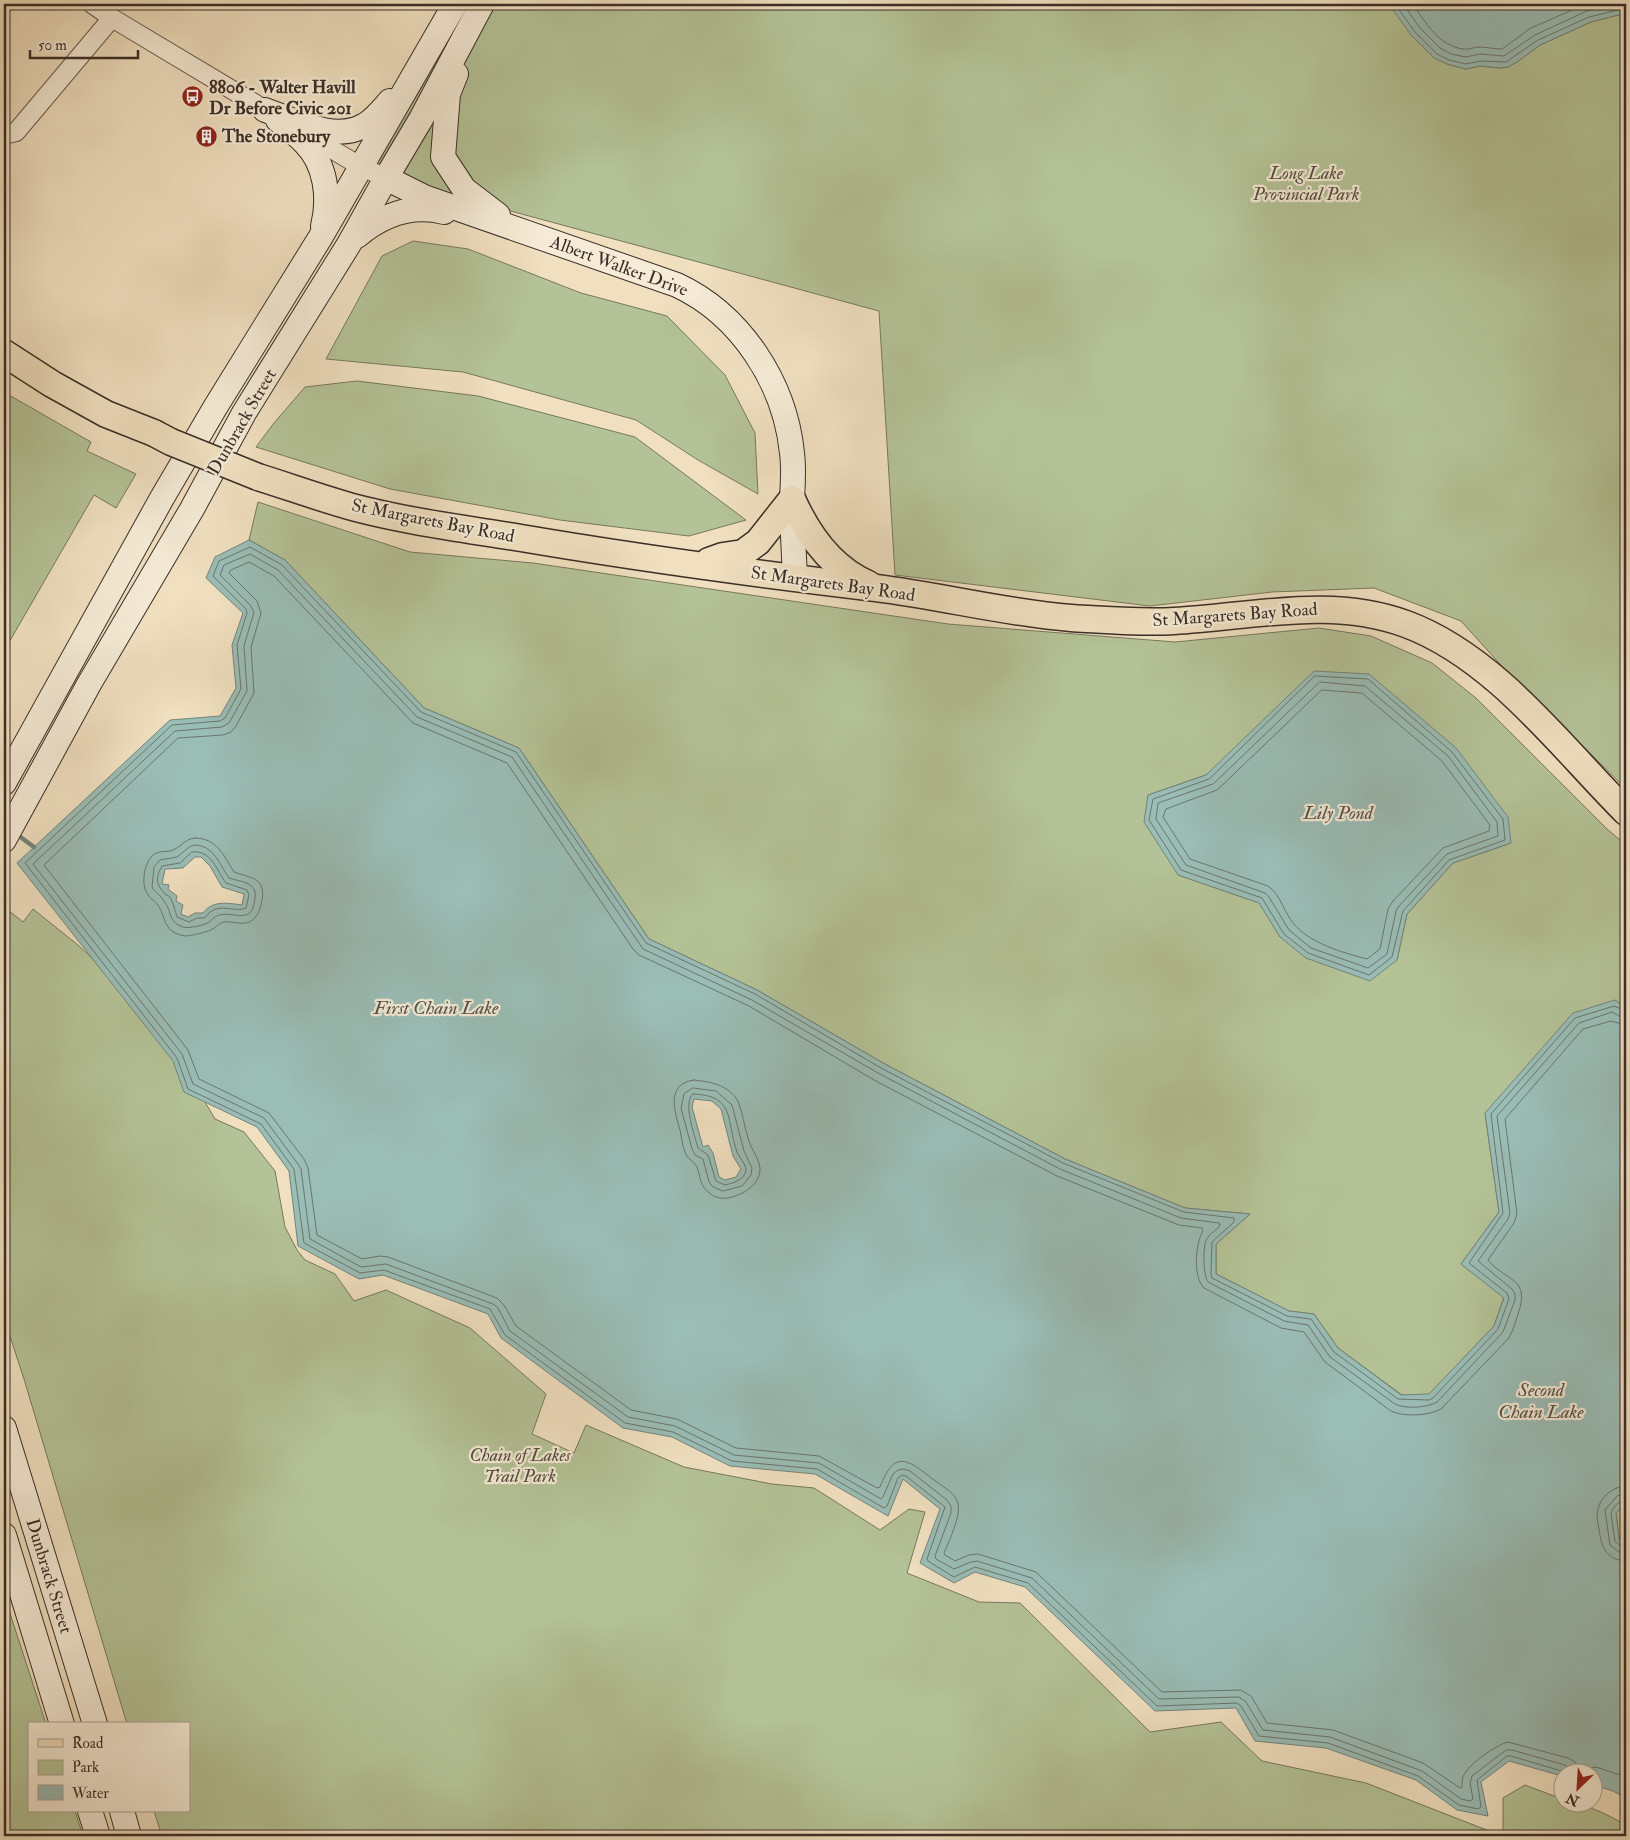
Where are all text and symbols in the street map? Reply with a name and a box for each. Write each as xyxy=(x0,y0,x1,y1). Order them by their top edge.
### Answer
scale bar xyxy=(30,28,138,60)
text: 50 m xyxy=(38,36,67,55)
place label: 8806 - Walter Havill Dr Before Civic 201 xyxy=(209,76,356,120)
bus stop icon: 8806 - Walter Havill Dr Before Civic 201 xyxy=(181,85,205,109)
building icon: The Stonebury xyxy=(194,124,218,148)
place label: The Stonebury xyxy=(221,125,331,148)
park label: Long Lake Provincial Park xyxy=(1252,162,1359,206)
street label: Albert Walker Drive xyxy=(546,230,691,302)
street label: Dunbrack Street xyxy=(202,365,282,479)
street label: St Margarets Bay Road xyxy=(350,494,517,548)
street label: St Margarets Bay Road xyxy=(749,561,917,607)
street label: St Margarets Bay Road xyxy=(1152,598,1319,632)
water label: Lily Pond xyxy=(1302,801,1374,825)
water label: First Chain Lake xyxy=(373,996,499,1020)
water label: Second Chain Lake xyxy=(1498,1378,1584,1424)
park label: Chain of Lakes Trail Park xyxy=(470,1444,572,1488)
street label: Dunbrack Street xyxy=(21,1516,77,1636)
legend xyxy=(28,1722,190,1812)
text: Road xyxy=(72,1734,104,1753)
text: Park xyxy=(72,1758,99,1777)
north arrow xyxy=(1552,1762,1602,1812)
text: Water xyxy=(71,1784,109,1803)
text: N xyxy=(1563,1789,1583,1810)

